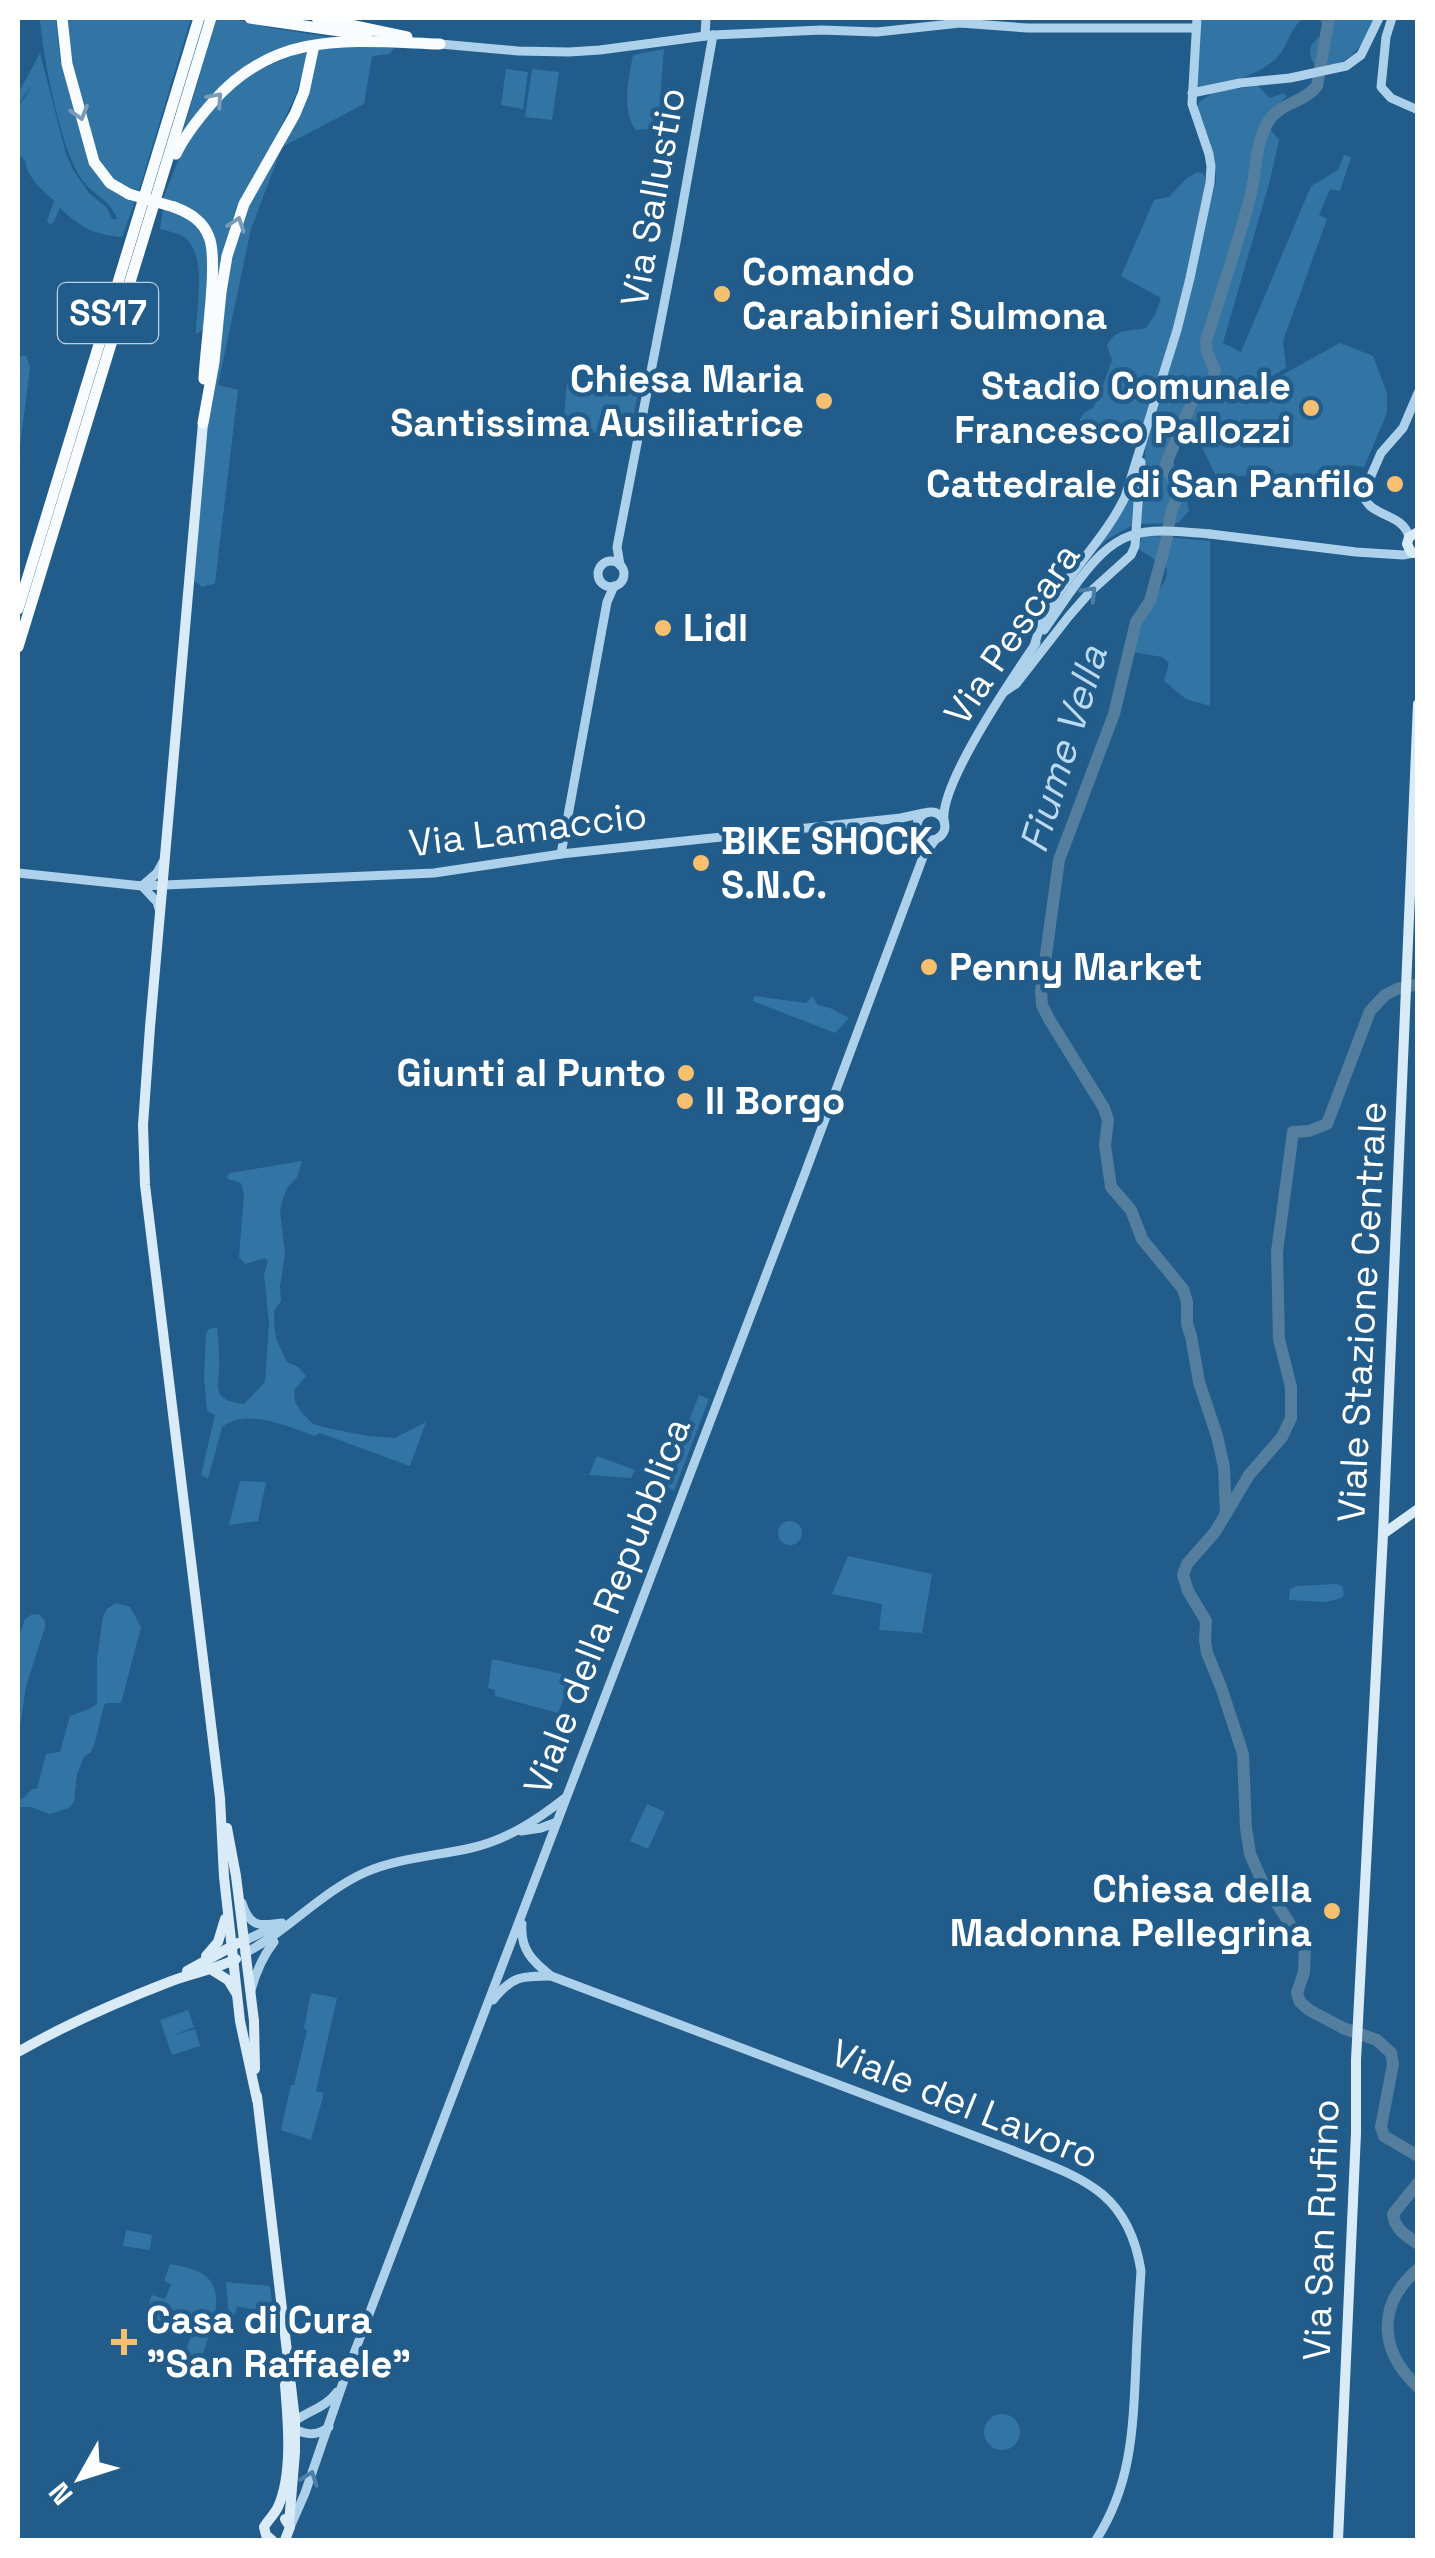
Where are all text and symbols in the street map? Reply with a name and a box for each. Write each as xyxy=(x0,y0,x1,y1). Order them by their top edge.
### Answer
street label: Via Sallustio xyxy=(610,84,696,310)
one-way arrow xyxy=(204,92,222,111)
one-way arrow xyxy=(69,104,90,121)
one-way arrow xyxy=(226,216,246,233)
place label: Comando Carabinieri Sulmona xyxy=(742,248,1107,340)
road number: SS17 xyxy=(58,283,158,343)
marker: Comando Carabinieri Sulmona xyxy=(711,283,733,305)
place label: Chiesa Maria Santissima Ausiliatrice xyxy=(390,355,804,447)
place label: Stadio Comunale Francesco Pallozzi xyxy=(954,362,1291,454)
marker: Chiesa Maria Santissima Ausiliatrice xyxy=(813,390,835,412)
marker: Stadio Comunale Francesco Pallozzi xyxy=(1300,397,1322,419)
place label: Cattedrale di San Panfilo xyxy=(926,460,1375,508)
marker: Cattedrale di San Panfilo xyxy=(1384,473,1406,495)
street label: Via Pescara xyxy=(934,534,1090,734)
one-way arrow xyxy=(1079,586,1097,604)
place label: Lidl xyxy=(683,604,748,652)
marker: Lidl xyxy=(652,617,674,639)
water label: Fiume Vella xyxy=(1008,639,1119,859)
street label: Via Lamaccio xyxy=(406,791,650,867)
place label: BIKE SHOCK S.N.C. xyxy=(721,817,933,909)
marker: BIKE SHOCK S.N.C. xyxy=(690,852,712,874)
place label: Penny Market xyxy=(949,943,1202,991)
marker: Penny Market xyxy=(918,956,940,978)
place label: Giunti al Punto xyxy=(397,1049,666,1097)
marker: Giunti al Punto xyxy=(675,1062,697,1084)
place label: Il Borgo xyxy=(705,1077,845,1125)
marker: Il Borgo xyxy=(674,1090,696,1112)
street label: Viale Stazione Centrale xyxy=(1327,1100,1397,1524)
street label: Viale della Repubblica xyxy=(513,1411,701,1801)
place label: Chiesa della Madonna Pellegrina xyxy=(950,1865,1312,1957)
marker: Chiesa della Madonna Pellegrina xyxy=(1321,1900,1343,1922)
street label: Viale del Lavoro xyxy=(824,2029,1106,2179)
street label: Via San Rufino xyxy=(1292,2098,1350,2362)
place label: Casa di Cura "San Raffaele" xyxy=(146,2296,411,2388)
marker: Casa di Cura "San Raffaele" xyxy=(111,2329,137,2355)
north arrow xyxy=(30,2428,130,2528)
one-way arrow xyxy=(298,2470,319,2487)
text: N xyxy=(41,2475,80,2512)

